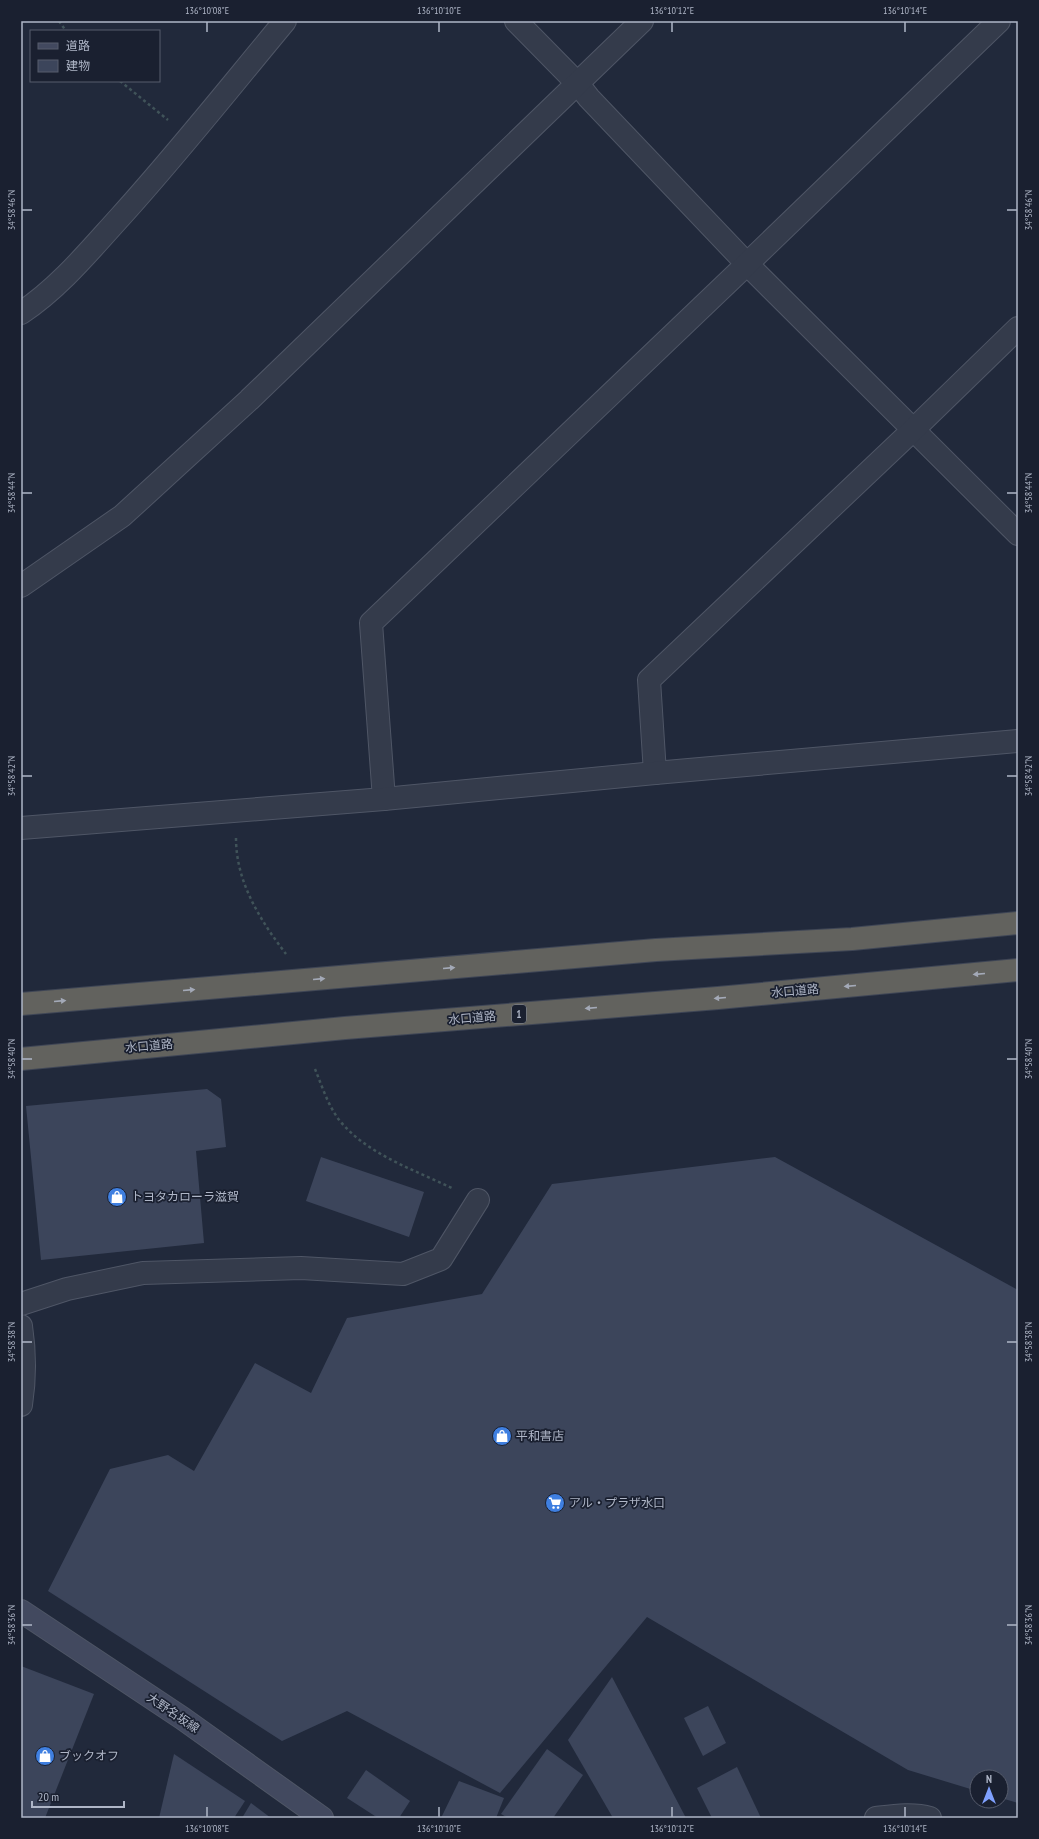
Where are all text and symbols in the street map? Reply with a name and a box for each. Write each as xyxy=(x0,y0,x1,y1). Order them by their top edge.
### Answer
text: 136°10'08"E xyxy=(185,4,229,17)
text: 136°10'10"E xyxy=(417,4,461,17)
text: 136°10'12"E xyxy=(650,4,694,17)
text: 136°10'14"E xyxy=(883,4,927,17)
legend xyxy=(30,30,160,82)
text: 道路 xyxy=(66,38,90,53)
text: 建物 xyxy=(66,58,90,73)
text: 34°58'46"N xyxy=(5,190,18,230)
text: 34°58'46"N xyxy=(1022,190,1035,230)
text: 34°58'44"N xyxy=(5,473,18,513)
text: 34°58'44"N xyxy=(1022,473,1035,513)
text: 34°58'42"N xyxy=(5,756,18,796)
text: 34°58'42"N xyxy=(1022,756,1035,796)
one-way arrow xyxy=(443,965,455,972)
one-way arrow xyxy=(973,970,985,977)
one-way arrow xyxy=(313,976,325,983)
street label: 水口道路 xyxy=(770,981,820,1000)
one-way arrow xyxy=(844,982,856,989)
one-way arrow xyxy=(183,987,195,993)
one-way arrow xyxy=(714,995,726,1001)
one-way arrow xyxy=(54,997,66,1004)
road number: 1 xyxy=(512,1005,526,1023)
one-way arrow xyxy=(585,1005,597,1012)
street label: 水口道路 xyxy=(447,1008,497,1027)
street label: 水口道路 xyxy=(124,1036,174,1055)
text: 34°58'40"N xyxy=(5,1039,18,1079)
text: 34°58'40"N xyxy=(1022,1039,1035,1079)
shop icon: トヨタカローラ滋賀 xyxy=(106,1186,128,1208)
place label: トヨタカローラ滋賀 xyxy=(131,1189,239,1204)
text: 34°58'38"N xyxy=(5,1322,18,1362)
text: 34°58'38"N xyxy=(1022,1322,1035,1362)
shop icon: 平和書店 xyxy=(491,1425,513,1447)
place label: 平和書店 xyxy=(516,1428,564,1443)
supermarket icon: アル・プラザ水口 xyxy=(544,1492,566,1514)
place label: アル・プラザ水口 xyxy=(569,1495,665,1510)
text: 34°58'36"N xyxy=(5,1605,18,1645)
text: 34°58'36"N xyxy=(1022,1605,1035,1645)
street label: 大野名坂線 xyxy=(144,1690,202,1736)
shop icon: ブックオフ xyxy=(34,1745,56,1767)
place label: ブックオフ xyxy=(59,1748,119,1763)
north arrow xyxy=(969,1769,1009,1809)
text: N xyxy=(986,1772,992,1786)
scale bar xyxy=(32,1783,124,1809)
text: 20 m xyxy=(38,1789,59,1804)
text: 136°10'08"E xyxy=(185,1822,229,1835)
text: 136°10'10"E xyxy=(417,1822,461,1835)
text: 136°10'12"E xyxy=(650,1822,694,1835)
text: 136°10'14"E xyxy=(883,1822,927,1835)

